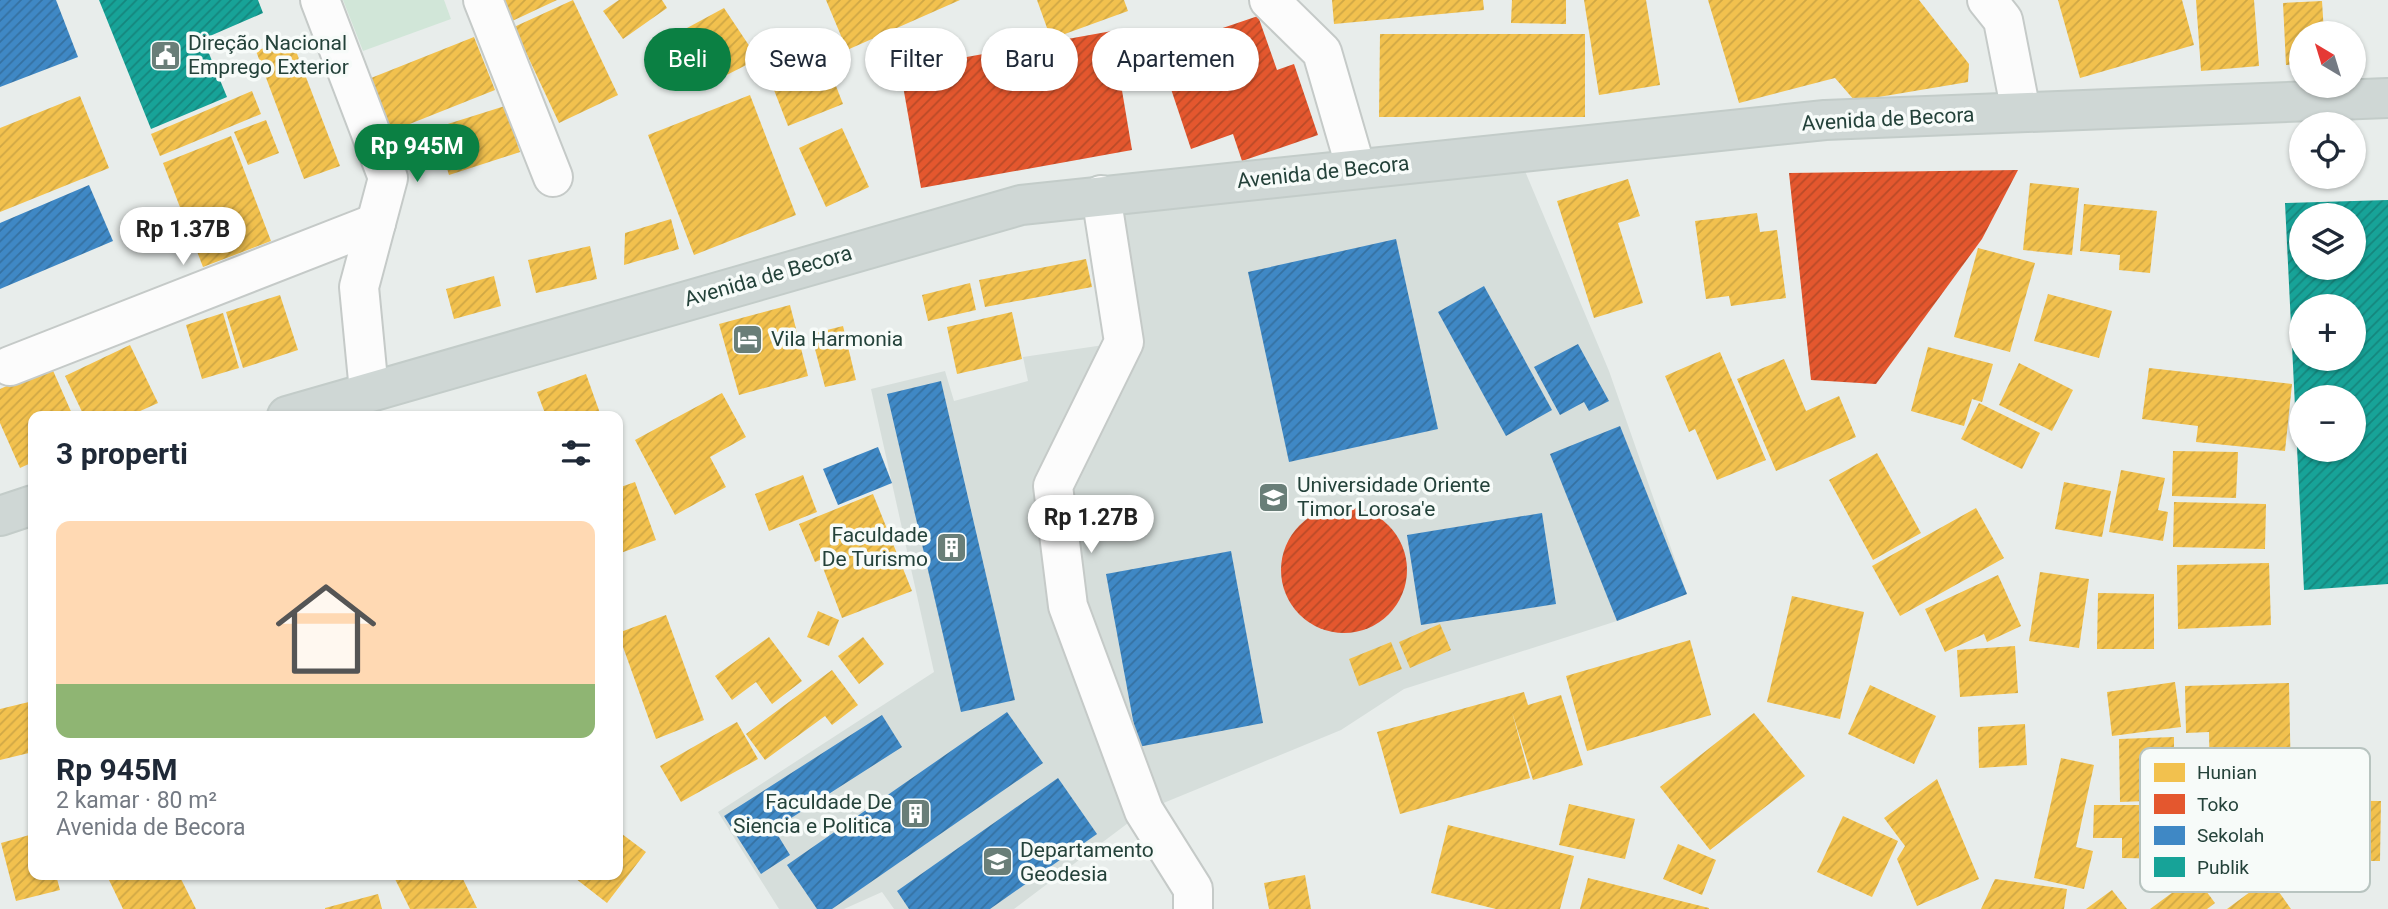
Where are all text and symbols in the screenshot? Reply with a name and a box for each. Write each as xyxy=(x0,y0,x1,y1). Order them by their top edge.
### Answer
north arrow xyxy=(2289,21,2366,98)
map controls xyxy=(2289,21,2366,462)
chip: Beli xyxy=(644,28,731,91)
chip: Sewa xyxy=(745,28,851,91)
chip: Filter xyxy=(865,28,967,91)
chip: Baru xyxy=(981,28,1078,91)
chip: Apartemen xyxy=(1092,28,1259,91)
place label: Direção Nacional Emprego Exterior xyxy=(188,31,349,79)
public building icon: Direção Nacional Emprego Exterior xyxy=(148,38,182,72)
street label: Avenida de Becora xyxy=(1801,102,1975,136)
button: locate xyxy=(2289,112,2366,189)
pin: Rp 945M xyxy=(352,124,482,184)
text: Rp 945M xyxy=(370,133,464,160)
street label: Avenida de Becora xyxy=(1236,151,1410,193)
button: layers xyxy=(2289,203,2366,280)
pin: Rp 1.37B xyxy=(111,208,255,267)
text: Rp 1.37B xyxy=(136,216,230,243)
street label: Avenida de Becora xyxy=(682,241,854,311)
button: + xyxy=(2289,294,2366,371)
hotel icon: Vila Harmonia xyxy=(731,322,765,356)
place label: Vila Harmonia xyxy=(771,327,903,351)
button: − xyxy=(2289,385,2366,462)
icon: filters xyxy=(557,434,595,472)
text: 3 properti xyxy=(56,436,188,471)
place label: Universidade Oriente Timor Lorosa'e xyxy=(1297,473,1490,521)
school or university icon: Universidade Oriente Timor Lorosa'e xyxy=(1257,480,1291,514)
pin: Rp 1.27B xyxy=(1019,496,1163,555)
text: Rp 1.27B xyxy=(1044,504,1138,531)
place label: Faculdade De Turismo xyxy=(822,523,928,571)
building icon: Faculdade De Turismo xyxy=(934,530,968,564)
icon: home xyxy=(263,566,389,692)
legend xyxy=(2140,748,2370,892)
text: Rp 945M xyxy=(56,752,177,787)
text: Hunian xyxy=(2197,761,2257,784)
text: 2 kamar · 80 m² xyxy=(56,787,217,814)
place label: Faculdade De Siencia e Politica xyxy=(733,790,892,838)
text: Toko xyxy=(2197,793,2239,816)
building icon: Faculdade De Siencia e Politica xyxy=(898,797,932,831)
text: Avenida de Becora xyxy=(56,814,246,841)
text: Sekolah xyxy=(2197,824,2264,847)
place label: Departamento Geodesia xyxy=(1020,838,1154,886)
school or university icon: Departamento Geodesia xyxy=(980,845,1014,879)
text: Publik xyxy=(2197,856,2249,879)

